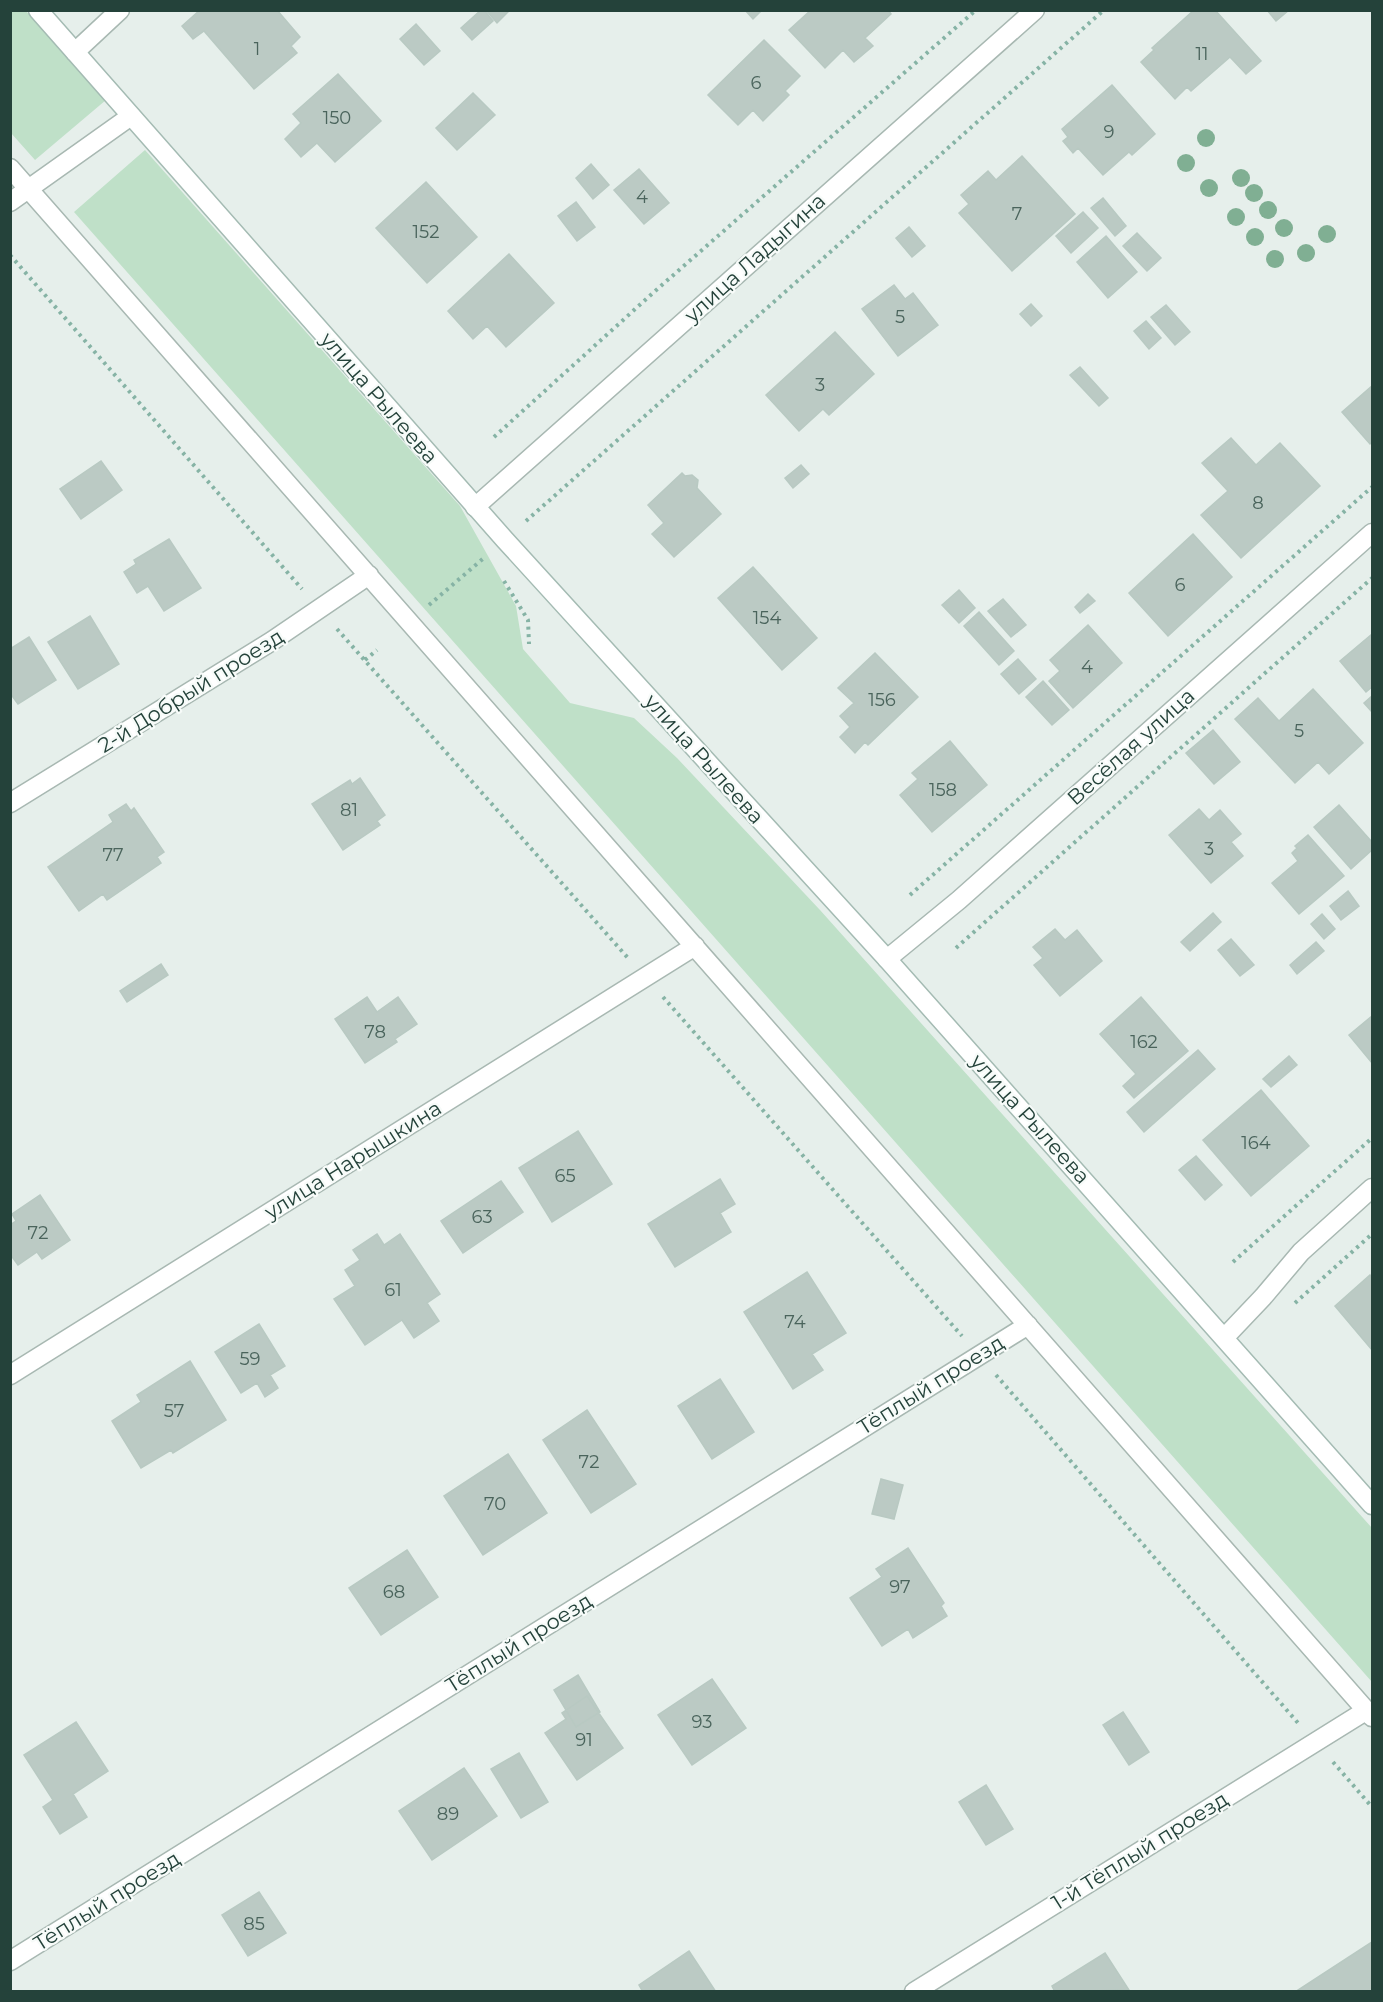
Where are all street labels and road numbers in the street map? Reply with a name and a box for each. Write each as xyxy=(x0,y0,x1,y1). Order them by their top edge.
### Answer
street label: улица Ладыгина xyxy=(678,188,830,328)
street label: улица Рылеева xyxy=(315,326,443,469)
street label: 2-й Добрый проезд xyxy=(93,623,288,758)
street label: Весёлая улица xyxy=(1062,683,1199,810)
street label: улица Рылеева xyxy=(639,688,769,829)
street label: улица Рылеева xyxy=(965,1048,1095,1189)
street label: улица Нарышкина xyxy=(259,1095,446,1225)
street label: Тёплый проезд xyxy=(853,1330,1009,1440)
street label: Тёплый проезд xyxy=(441,1588,597,1698)
street label: 1-й Тёплый проезд xyxy=(1047,1786,1233,1915)
street label: Тёплый проезд xyxy=(29,1846,185,1956)

